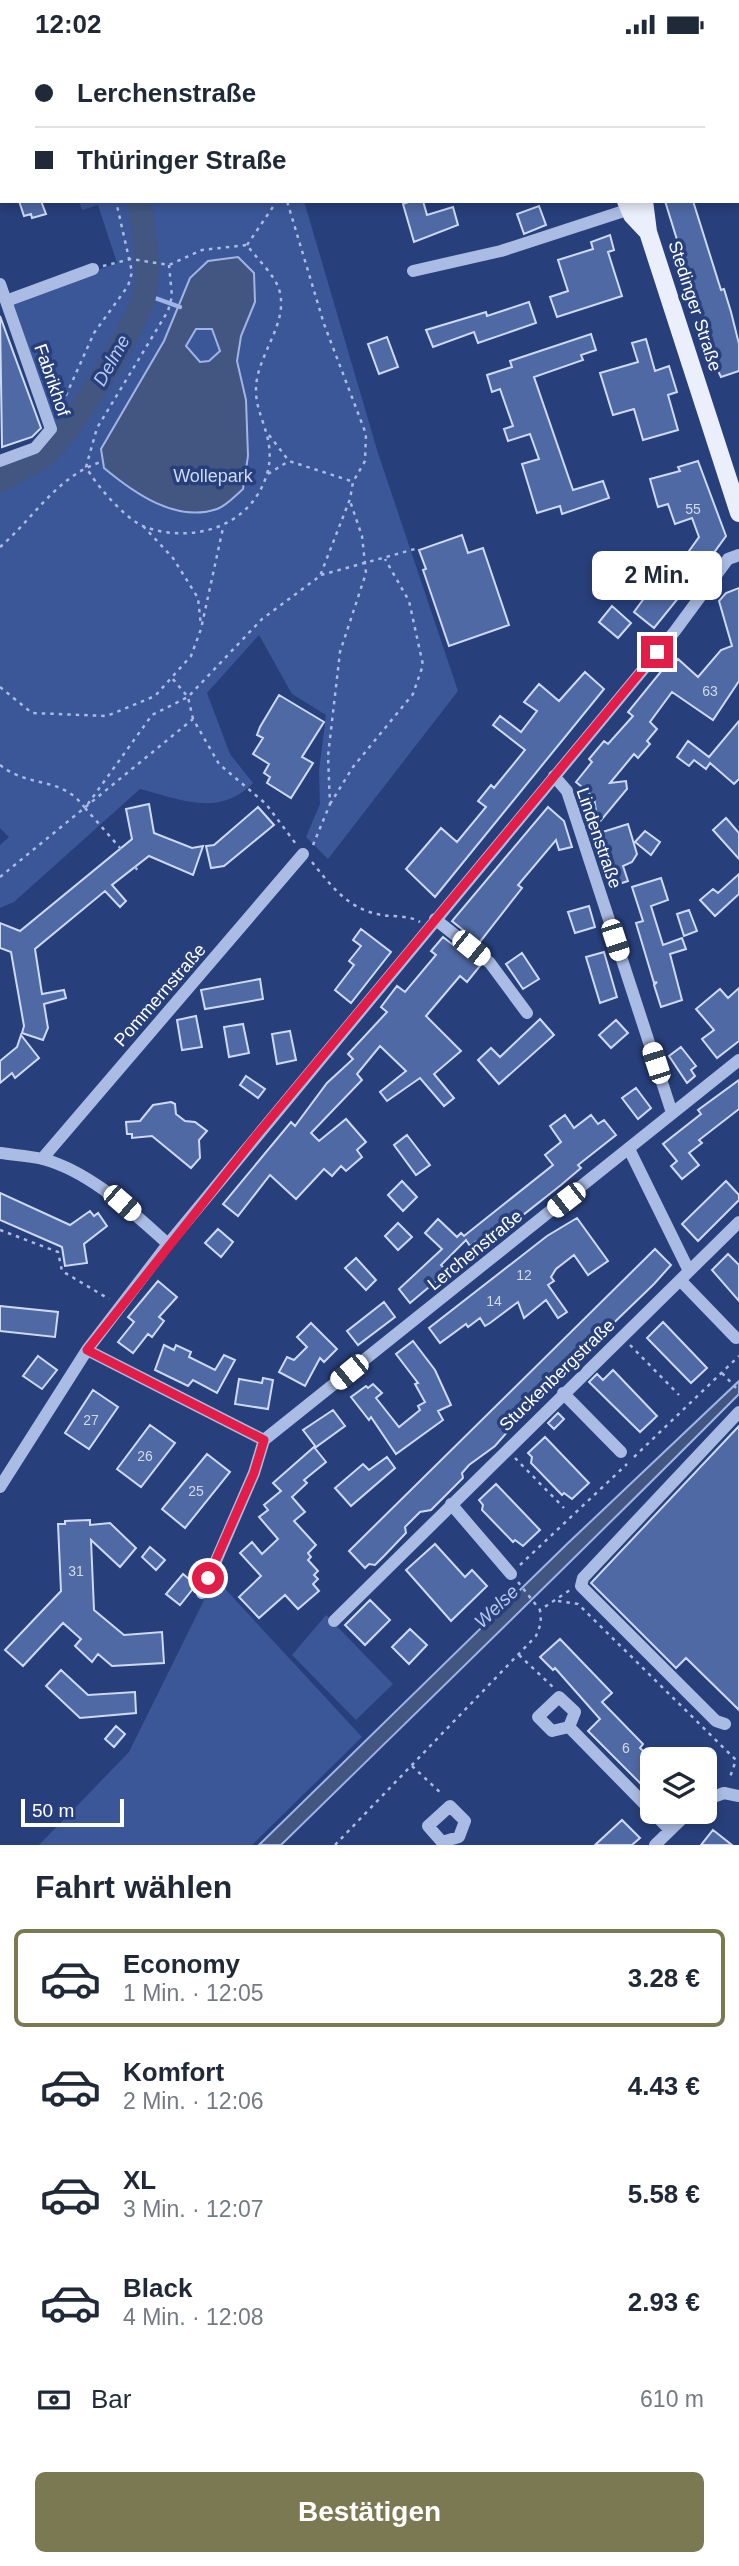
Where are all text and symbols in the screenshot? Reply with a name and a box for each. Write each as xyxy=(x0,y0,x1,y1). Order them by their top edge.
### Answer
text: 12:02 xyxy=(35,9,102,39)
text: Lerchenstraße xyxy=(77,78,256,108)
text: Thüringer Straße xyxy=(77,145,286,175)
street label: Stedinger Straße xyxy=(664,238,726,374)
water label: Delme xyxy=(89,331,134,389)
street label: Fabrikhof xyxy=(30,341,74,420)
park label: Wollepark xyxy=(173,466,254,486)
house number: 55 xyxy=(685,501,701,517)
callout: 2 Min. xyxy=(592,551,722,599)
text: 2 Min. xyxy=(624,562,690,588)
route end xyxy=(641,636,673,668)
house number: 63 xyxy=(702,683,718,699)
street label: Lindenstraße xyxy=(572,785,626,891)
car xyxy=(599,917,632,963)
car xyxy=(449,927,494,969)
street label: Pommernstraße xyxy=(110,940,210,1050)
car xyxy=(640,1040,673,1086)
car xyxy=(543,1179,590,1221)
car xyxy=(100,1181,145,1225)
street label: Lerchenstraße xyxy=(424,1206,526,1294)
house number: 12 xyxy=(516,1267,532,1283)
house number: 14 xyxy=(486,1293,502,1309)
street label: Stuckenbergstraße xyxy=(495,1315,619,1435)
car xyxy=(327,1351,372,1393)
house number: 27 xyxy=(83,1412,99,1428)
house number: 26 xyxy=(137,1448,153,1464)
house number: 25 xyxy=(188,1483,204,1499)
route start xyxy=(192,1562,224,1594)
house number: 31 xyxy=(68,1563,84,1579)
water label: Welse xyxy=(470,1581,523,1632)
house number: 6 xyxy=(622,1740,630,1756)
map controls xyxy=(640,1747,717,1824)
button: layers xyxy=(640,1747,717,1824)
scale bar xyxy=(21,1796,124,1828)
text: 50 m xyxy=(32,1800,74,1821)
text: Fahrt wählen xyxy=(35,1869,232,1905)
icon: car xyxy=(39,1947,102,2010)
text: Economy xyxy=(123,1949,240,1979)
text: 3.28 € xyxy=(628,1963,700,1993)
text: 1 Min. · 12:05 xyxy=(123,1980,264,2006)
icon: car xyxy=(39,2055,102,2118)
text: Komfort xyxy=(123,2057,224,2087)
text: 4.43 € xyxy=(628,2071,700,2101)
text: 2 Min. · 12:06 xyxy=(123,2088,264,2114)
icon: car xyxy=(39,2163,102,2226)
text: XL xyxy=(123,2165,156,2195)
text: 5.58 € xyxy=(628,2179,700,2209)
text: 3 Min. · 12:07 xyxy=(123,2196,264,2222)
icon: car xyxy=(39,2271,102,2334)
text: Black xyxy=(123,2273,192,2303)
text: 2.93 € xyxy=(628,2287,700,2317)
text: 4 Min. · 12:08 xyxy=(123,2304,264,2330)
icon: cash xyxy=(35,2381,73,2419)
text: Bar xyxy=(91,2384,131,2414)
text: 610 m xyxy=(640,2386,704,2412)
button: Bestätigen xyxy=(35,2472,704,2552)

